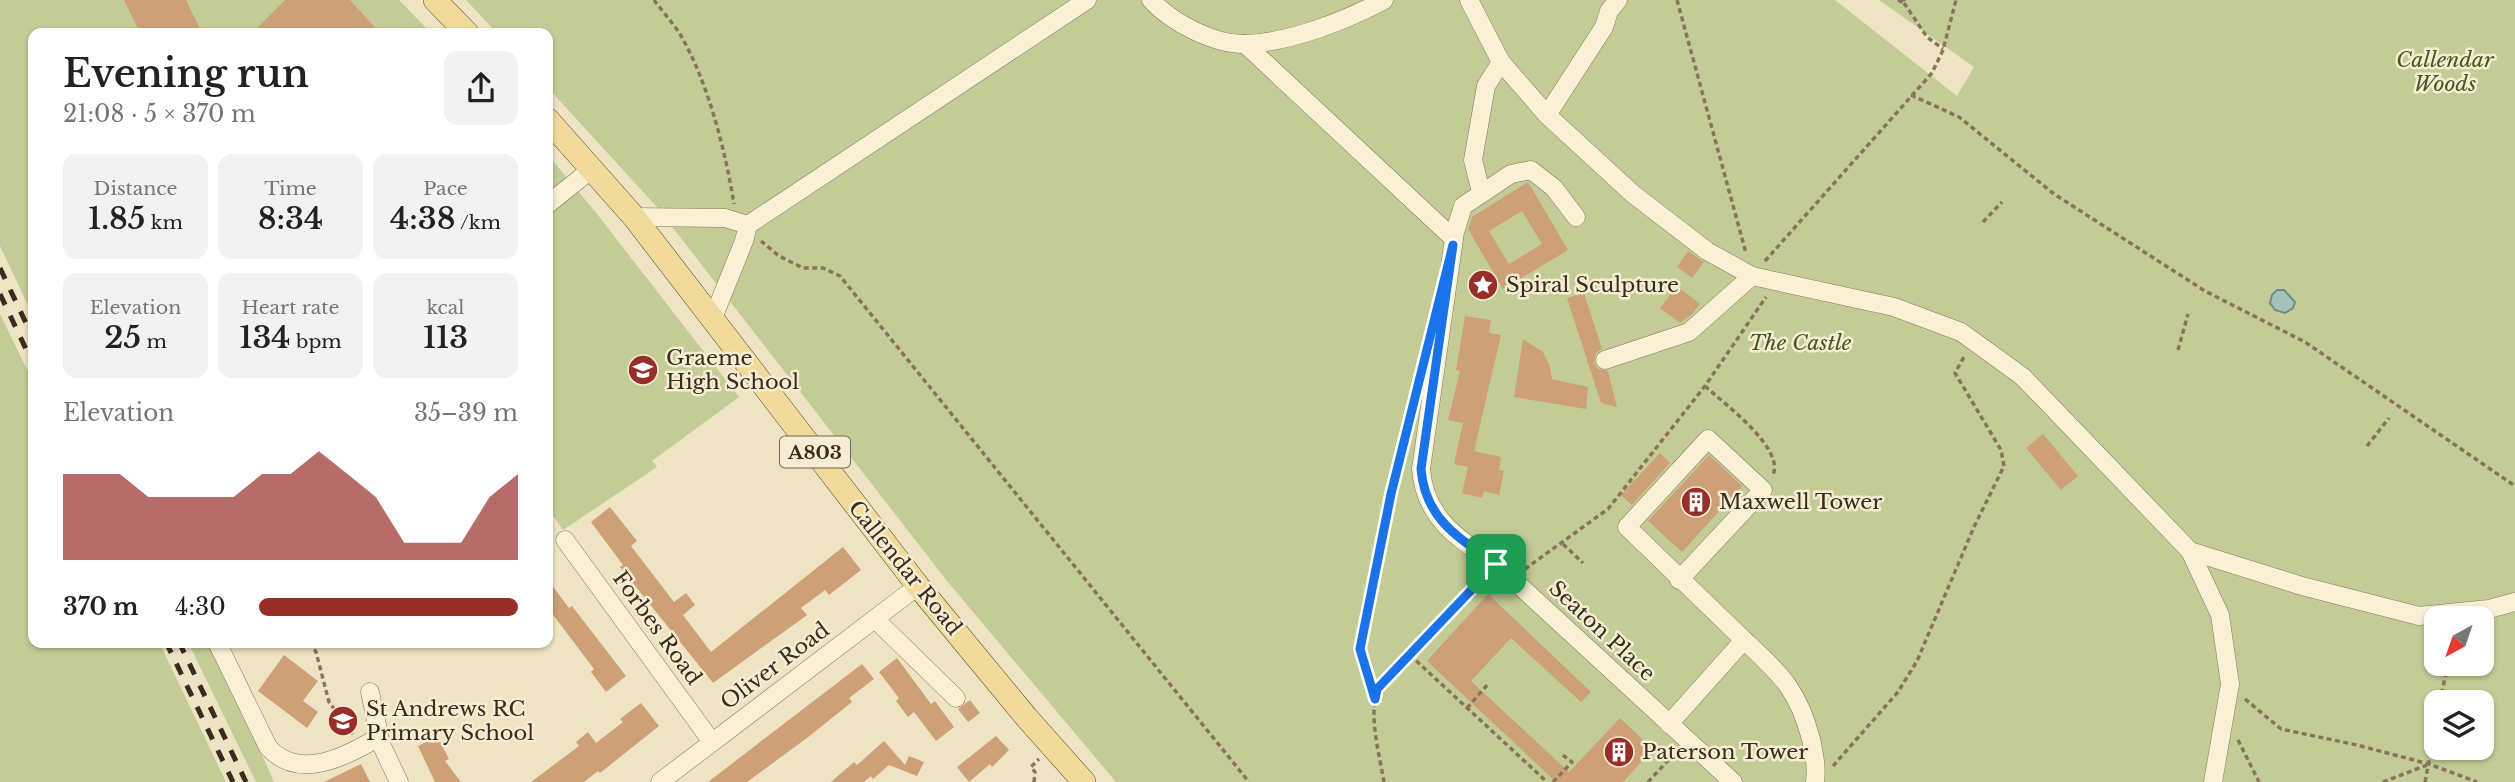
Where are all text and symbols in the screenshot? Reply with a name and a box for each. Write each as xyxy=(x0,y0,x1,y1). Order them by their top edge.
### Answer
park label: Callendar Woods xyxy=(2396,47,2495,97)
text: Evening run xyxy=(63,50,309,97)
button: share xyxy=(444,51,518,125)
text: 21:08 · 5 × 370 m xyxy=(63,100,256,128)
text: Distance xyxy=(94,177,177,200)
text: Time xyxy=(264,177,317,200)
text: Pace xyxy=(423,177,468,200)
text: 1.85 xyxy=(88,200,145,237)
text: 8:34 xyxy=(258,200,323,237)
text: 4:38 xyxy=(390,200,455,237)
text: km xyxy=(145,211,183,234)
text: /km xyxy=(455,211,501,234)
place icon: Spiral Sculpture xyxy=(1466,268,1500,302)
place label: Spiral Sculpture xyxy=(1506,272,1679,298)
text: Elevation xyxy=(90,296,181,319)
text: Heart rate xyxy=(242,296,339,319)
text: kcal xyxy=(427,296,464,319)
text: 25 xyxy=(104,319,141,356)
text: 134 xyxy=(239,319,291,356)
text: 113 xyxy=(423,319,468,356)
text: m xyxy=(141,330,167,353)
text: bpm xyxy=(291,330,342,353)
park label: The Castle xyxy=(1749,330,1852,356)
place label: Graeme High School xyxy=(666,345,799,395)
school or university icon: Graeme High School xyxy=(626,353,660,387)
text: Elevation xyxy=(63,399,174,427)
text: 35–39 m xyxy=(414,399,518,427)
road number: A803 xyxy=(780,436,850,467)
building icon: Maxwell Tower xyxy=(1679,485,1713,519)
place label: Maxwell Tower xyxy=(1719,489,1882,515)
street label: Callendar Road xyxy=(843,495,967,641)
pin xyxy=(1466,534,1526,594)
icon: arrive xyxy=(1477,545,1515,583)
street label: Forbes Road xyxy=(607,566,707,690)
street label: Seaton Place xyxy=(1544,575,1660,687)
text: 370 m xyxy=(63,593,138,621)
text: 4:30 xyxy=(175,593,226,621)
north arrow xyxy=(2424,606,2494,676)
map controls xyxy=(2424,606,2494,760)
street label: Oliver Road xyxy=(716,617,834,715)
button: layers xyxy=(2424,690,2494,760)
place label: St Andrews RC Primary School xyxy=(366,696,534,746)
school or university icon: St Andrews RC Primary School xyxy=(326,704,360,738)
building icon: Paterson Tower xyxy=(1602,735,1636,769)
place label: Paterson Tower xyxy=(1642,739,1808,765)

